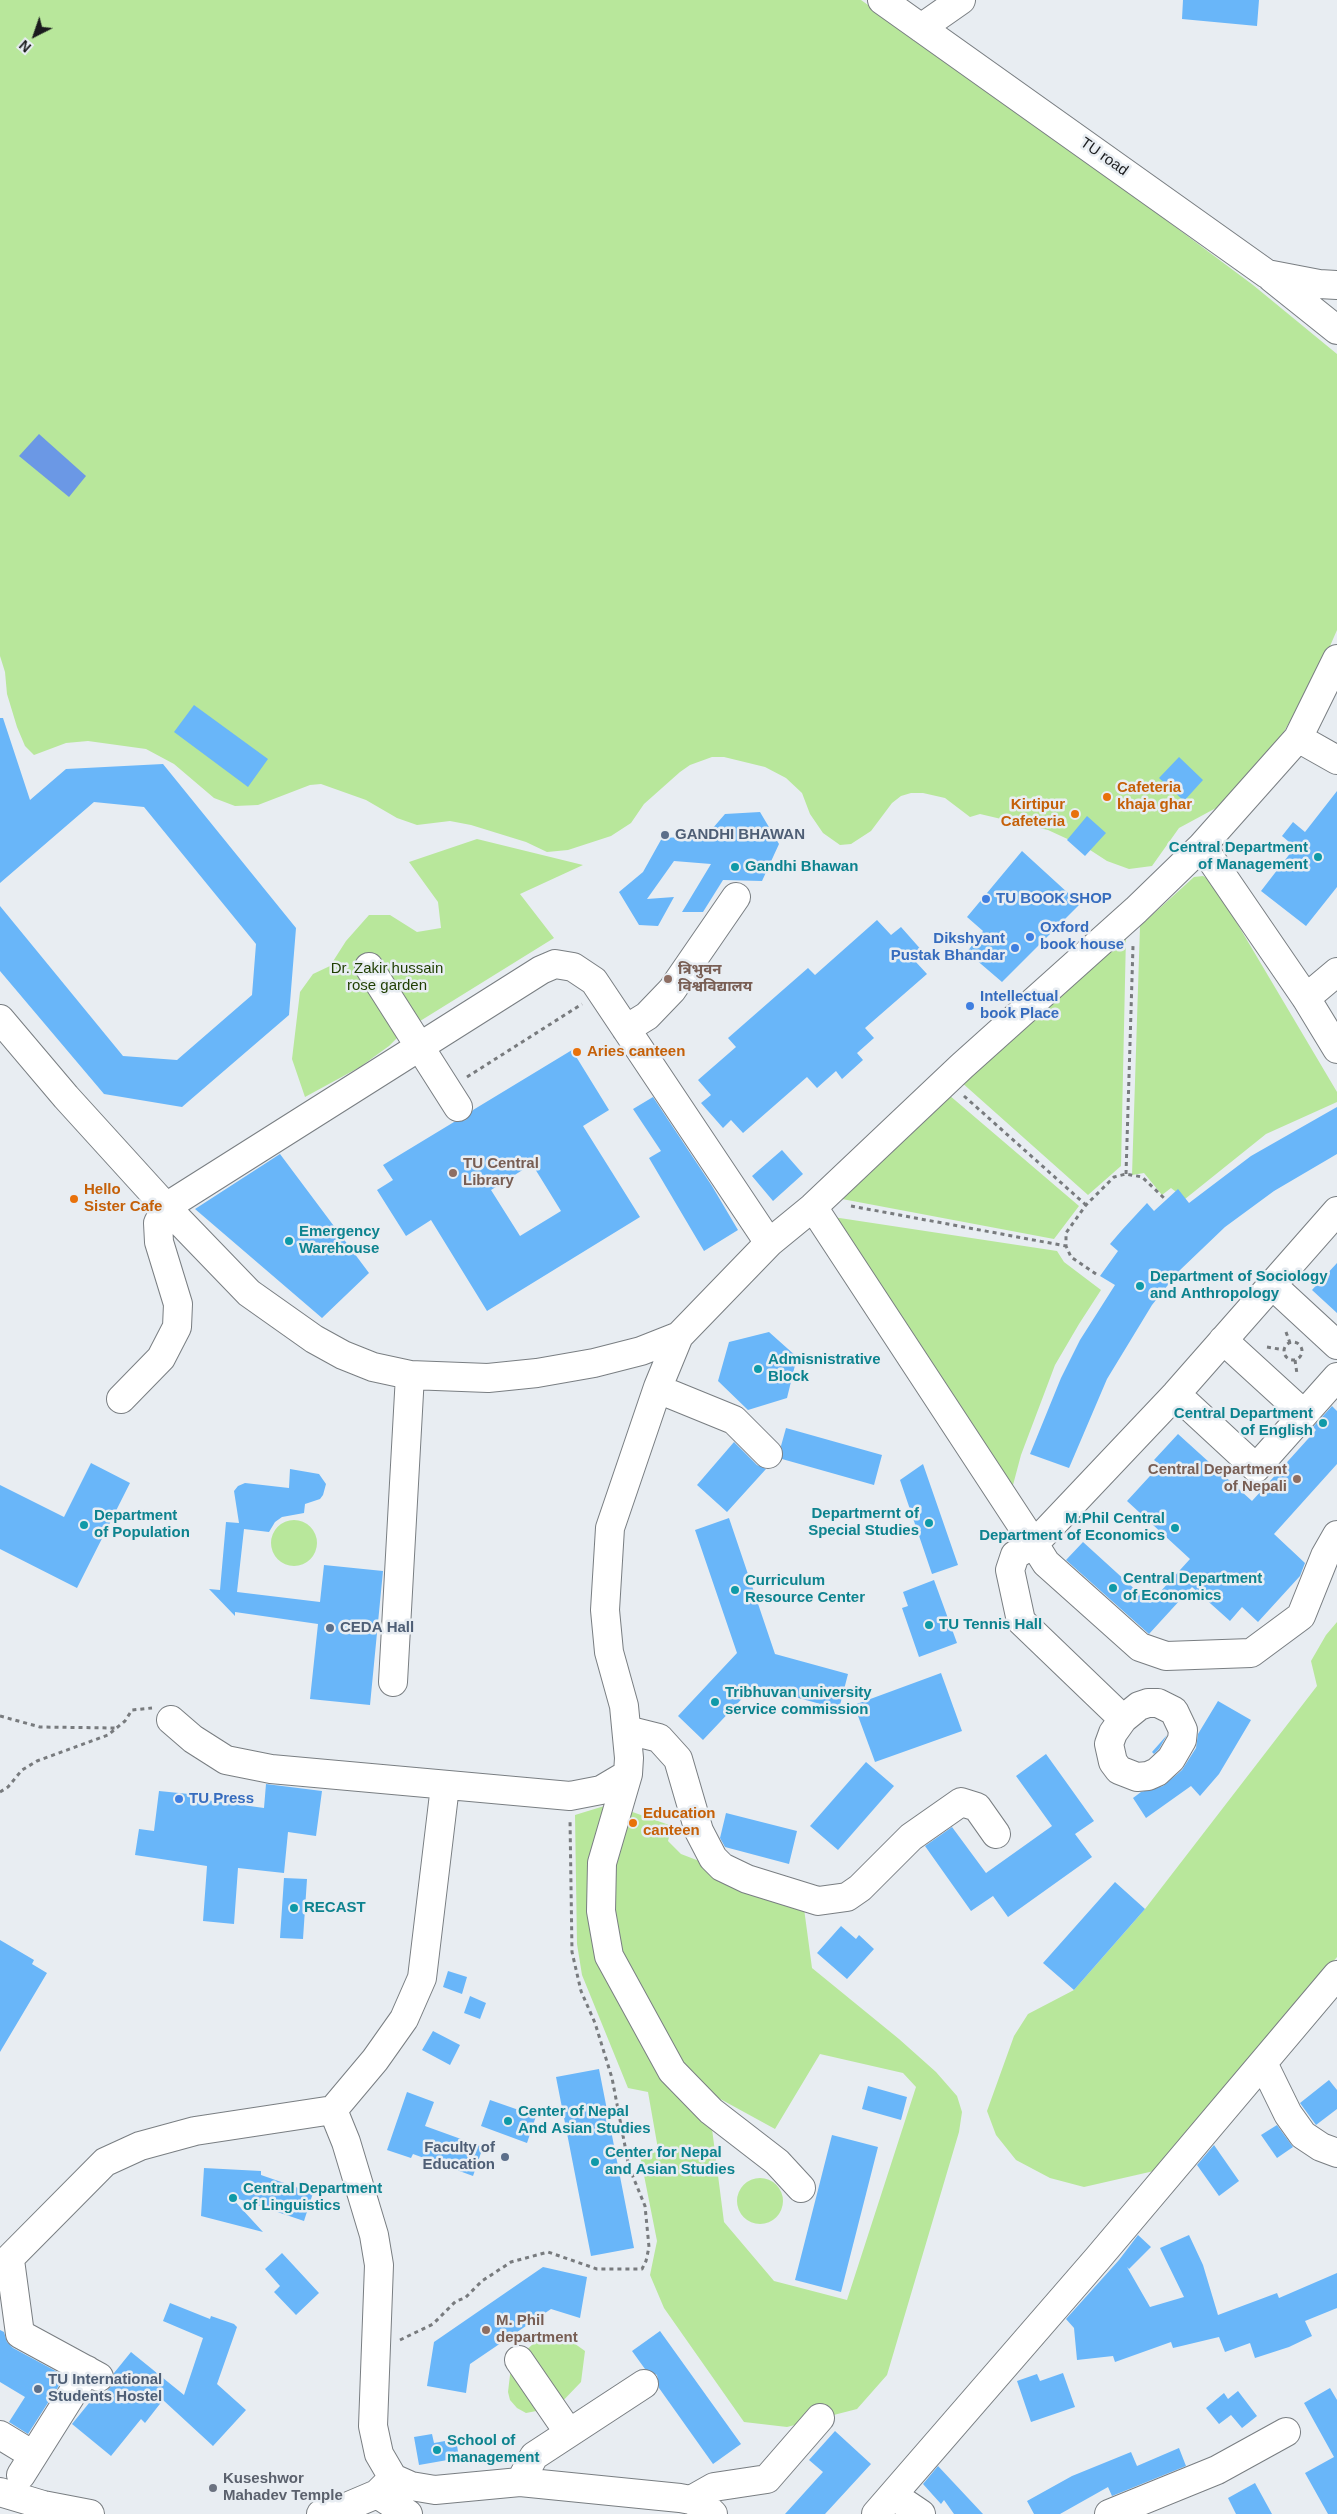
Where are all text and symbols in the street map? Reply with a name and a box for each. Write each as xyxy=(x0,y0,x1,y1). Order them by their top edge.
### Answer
north arrow xyxy=(10,10,60,60)
text: N xyxy=(16,37,34,56)
street label: TU road xyxy=(1077,134,1131,180)
place label: Cafeteria khaja ghar xyxy=(1117,779,1192,814)
marker: Cafeteria khaja ghar xyxy=(1101,791,1113,803)
place label: Kirtipur Cafeteria xyxy=(1001,796,1065,831)
marker: Kirtipur Cafeteria xyxy=(1069,808,1081,820)
place label: GANDHI BHAWAN xyxy=(675,826,805,844)
marker: GANDHI BHAWAN xyxy=(659,829,671,841)
place label: Central Department of Management xyxy=(1169,839,1308,874)
marker: Central Department of Management xyxy=(1312,851,1324,863)
place label: Gandhi Bhawan xyxy=(745,858,858,876)
marker: Gandhi Bhawan xyxy=(729,861,741,873)
place label: TU BOOK SHOP xyxy=(996,890,1112,908)
marker: TU BOOK SHOP xyxy=(980,893,992,905)
place label: Oxford book house xyxy=(1040,919,1124,954)
place label: Dikshyant Pustak Bhandar xyxy=(891,930,1005,965)
marker: Oxford book house xyxy=(1024,931,1036,943)
marker: Dikshyant Pustak Bhandar xyxy=(1009,942,1021,954)
park label: Dr. Zakir hussain rose garden xyxy=(331,960,443,995)
place label: त्रिभुवन विश्वविद्यालय xyxy=(678,961,752,996)
marker: त्रिभुवन विश्वविद्यालय xyxy=(662,973,674,985)
place label: Intellectual book Place xyxy=(980,988,1059,1023)
marker: Intellectual book Place xyxy=(964,1000,976,1012)
place label: Aries canteen xyxy=(587,1043,685,1061)
marker: Aries canteen xyxy=(571,1046,583,1058)
place label: TU Central Library xyxy=(463,1155,539,1190)
marker: TU Central Library xyxy=(447,1167,459,1179)
place label: Hello Sister Cafe xyxy=(84,1181,162,1216)
marker: Hello Sister Cafe xyxy=(68,1193,80,1205)
place label: Emergency Warehouse xyxy=(299,1223,380,1258)
marker: Emergency Warehouse xyxy=(283,1235,295,1247)
place label: Department of Sociology and Anthropology xyxy=(1150,1268,1328,1303)
marker: Department of Sociology and Anthropology xyxy=(1134,1280,1146,1292)
place label: Admisnistrative Block xyxy=(768,1351,881,1386)
marker: Admisnistrative Block xyxy=(752,1363,764,1375)
place label: Central Department of English xyxy=(1174,1405,1313,1440)
marker: Central Department of English xyxy=(1317,1417,1329,1429)
place label: Central Department of Nepali xyxy=(1148,1461,1287,1496)
marker: Central Department of Nepali xyxy=(1291,1473,1303,1485)
place label: Departmernt of Special Studies xyxy=(808,1505,919,1540)
place label: Department of Population xyxy=(94,1507,190,1542)
place label: M.Phil Central Department of Economics xyxy=(979,1510,1165,1545)
marker: Departmernt of Special Studies xyxy=(923,1517,935,1529)
marker: Department of Population xyxy=(78,1519,90,1531)
marker: M.Phil Central Department of Economics xyxy=(1169,1522,1181,1534)
place label: Central Department of Economics xyxy=(1123,1570,1262,1605)
place label: Curriculum Resource Center xyxy=(745,1572,865,1607)
marker: Central Department of Economics xyxy=(1107,1582,1119,1594)
marker: Curriculum Resource Center xyxy=(729,1584,741,1596)
place label: TU Tennis Hall xyxy=(939,1616,1042,1634)
place label: CEDA Hall xyxy=(340,1619,414,1637)
marker: TU Tennis Hall xyxy=(923,1619,935,1631)
marker: CEDA Hall xyxy=(324,1622,336,1634)
place label: Tribhuvan university service commission xyxy=(725,1684,872,1719)
marker: Tribhuvan university service commission xyxy=(709,1696,721,1708)
place label: TU Press xyxy=(189,1790,254,1808)
marker: TU Press xyxy=(173,1793,185,1805)
place label: Education canteen xyxy=(643,1805,716,1840)
marker: Education canteen xyxy=(627,1817,639,1829)
place label: RECAST xyxy=(304,1899,366,1917)
marker: RECAST xyxy=(288,1902,300,1914)
place label: Center of Nepal And Asian Studies xyxy=(518,2103,651,2138)
marker: Center of Nepal And Asian Studies xyxy=(502,2115,514,2127)
place label: Faculty of Education xyxy=(422,2139,495,2174)
place label: Center for Nepal and Asian Studies xyxy=(605,2144,735,2179)
marker: Faculty of Education xyxy=(499,2151,511,2163)
marker: Center for Nepal and Asian Studies xyxy=(589,2156,601,2168)
place label: Central Department of Linguistics xyxy=(243,2180,382,2215)
marker: Central Department of Linguistics xyxy=(227,2192,239,2204)
place label: M. Phil department xyxy=(496,2312,578,2347)
marker: M. Phil department xyxy=(480,2324,492,2336)
place label: TU International Students Hostel xyxy=(48,2371,162,2406)
marker: TU International Students Hostel xyxy=(32,2383,44,2395)
place label: School of management xyxy=(447,2432,540,2467)
marker: School of management xyxy=(431,2444,443,2456)
place label: Kuseshwor Mahadev Temple xyxy=(223,2470,343,2505)
marker: Kuseshwor Mahadev Temple xyxy=(207,2482,219,2494)

